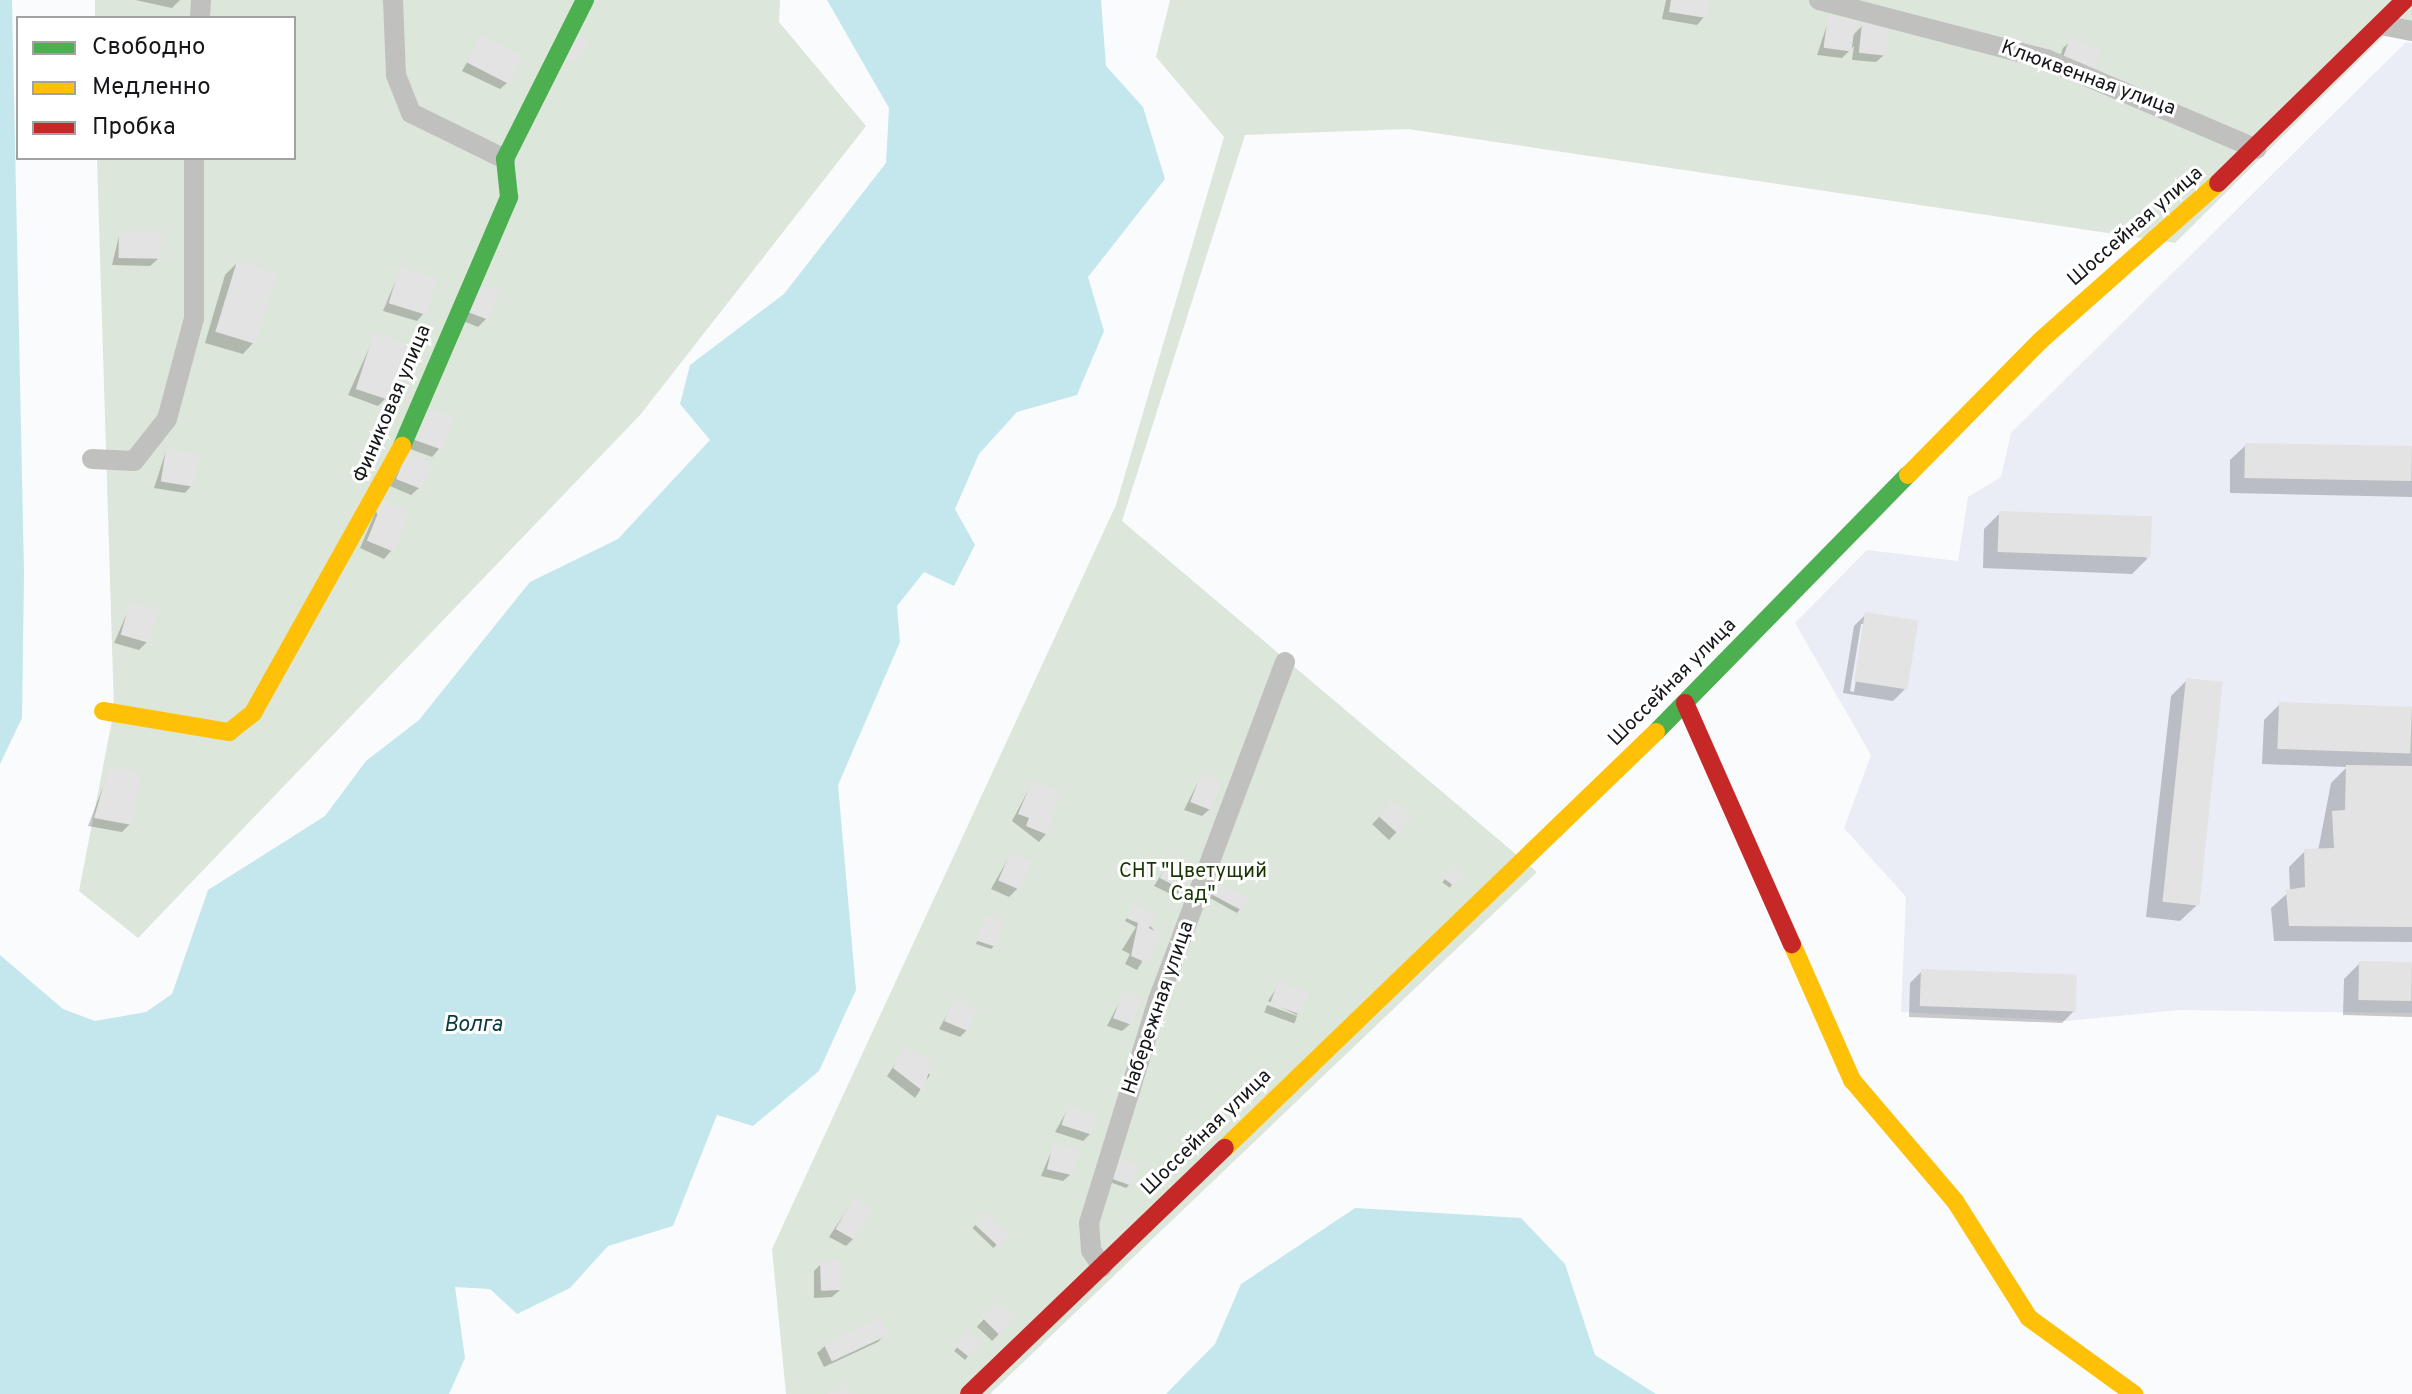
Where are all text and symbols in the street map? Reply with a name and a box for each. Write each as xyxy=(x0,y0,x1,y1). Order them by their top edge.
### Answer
legend xyxy=(16,16,296,160)
text: Свободно xyxy=(92,33,205,63)
street label: Клюквенная улица xyxy=(1997,36,2179,122)
text: Медленно xyxy=(92,73,211,103)
text: Пробка xyxy=(92,113,176,143)
street label: Шоссейная улица xyxy=(2064,162,2208,292)
street label: Финиковая улица xyxy=(349,322,437,486)
street label: Шоссейная улица xyxy=(1604,614,1742,752)
park label: СНТ "Цветущий Сад" xyxy=(1119,860,1267,907)
street label: Набережная улица xyxy=(1118,918,1200,1098)
water label: Волга xyxy=(444,1013,502,1039)
street label: Шоссейная улица xyxy=(1137,1065,1277,1201)

